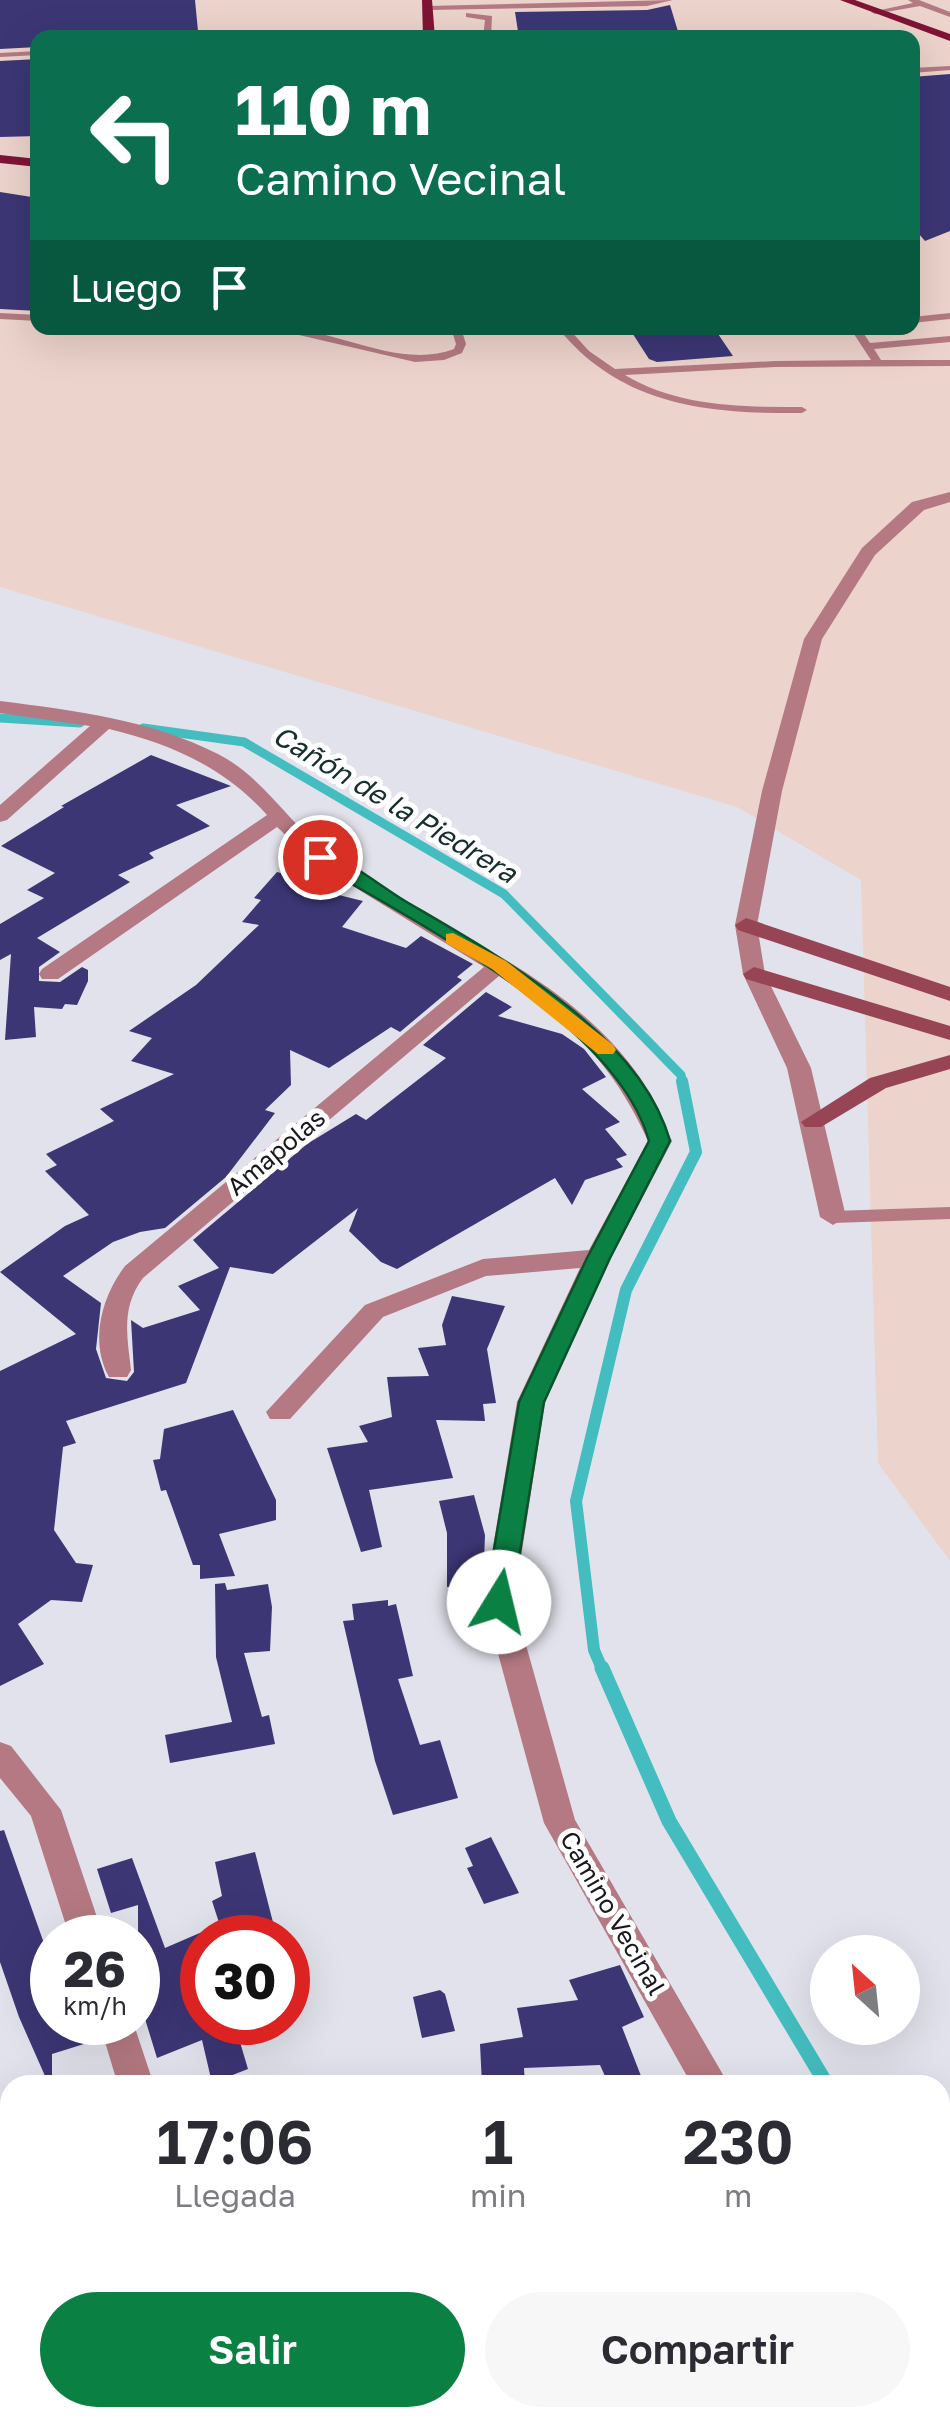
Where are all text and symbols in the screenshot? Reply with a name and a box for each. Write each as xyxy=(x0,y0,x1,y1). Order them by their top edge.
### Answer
text: 110 m xyxy=(235,66,431,150)
icon: left xyxy=(70,70,200,200)
text: Camino Vecinal xyxy=(235,151,566,205)
icon: arrive xyxy=(202,260,257,315)
text: Luego xyxy=(70,265,182,310)
water label: Cañón de la Piedrera xyxy=(268,718,524,890)
pin xyxy=(278,815,363,900)
icon: arrive xyxy=(293,830,348,885)
street label: Amapolas xyxy=(220,1102,331,1202)
position arrow xyxy=(447,1550,551,1654)
street label: Camino Vecinal xyxy=(554,1825,673,2000)
speed limit sign: 30 xyxy=(180,1915,310,2045)
north arrow xyxy=(810,1935,920,2045)
map controls xyxy=(810,1935,920,2045)
text: 26 xyxy=(64,1938,126,1998)
text: km/h xyxy=(63,1990,127,2021)
text: 17:06 xyxy=(156,2105,313,2177)
text: 1 xyxy=(483,2105,513,2177)
text: 230 xyxy=(683,2105,794,2177)
text: Llegada xyxy=(174,2176,296,2214)
text: min xyxy=(470,2176,527,2214)
text: m xyxy=(724,2176,752,2214)
button: Salir xyxy=(40,2292,465,2407)
button: Compartir xyxy=(485,2292,910,2407)

